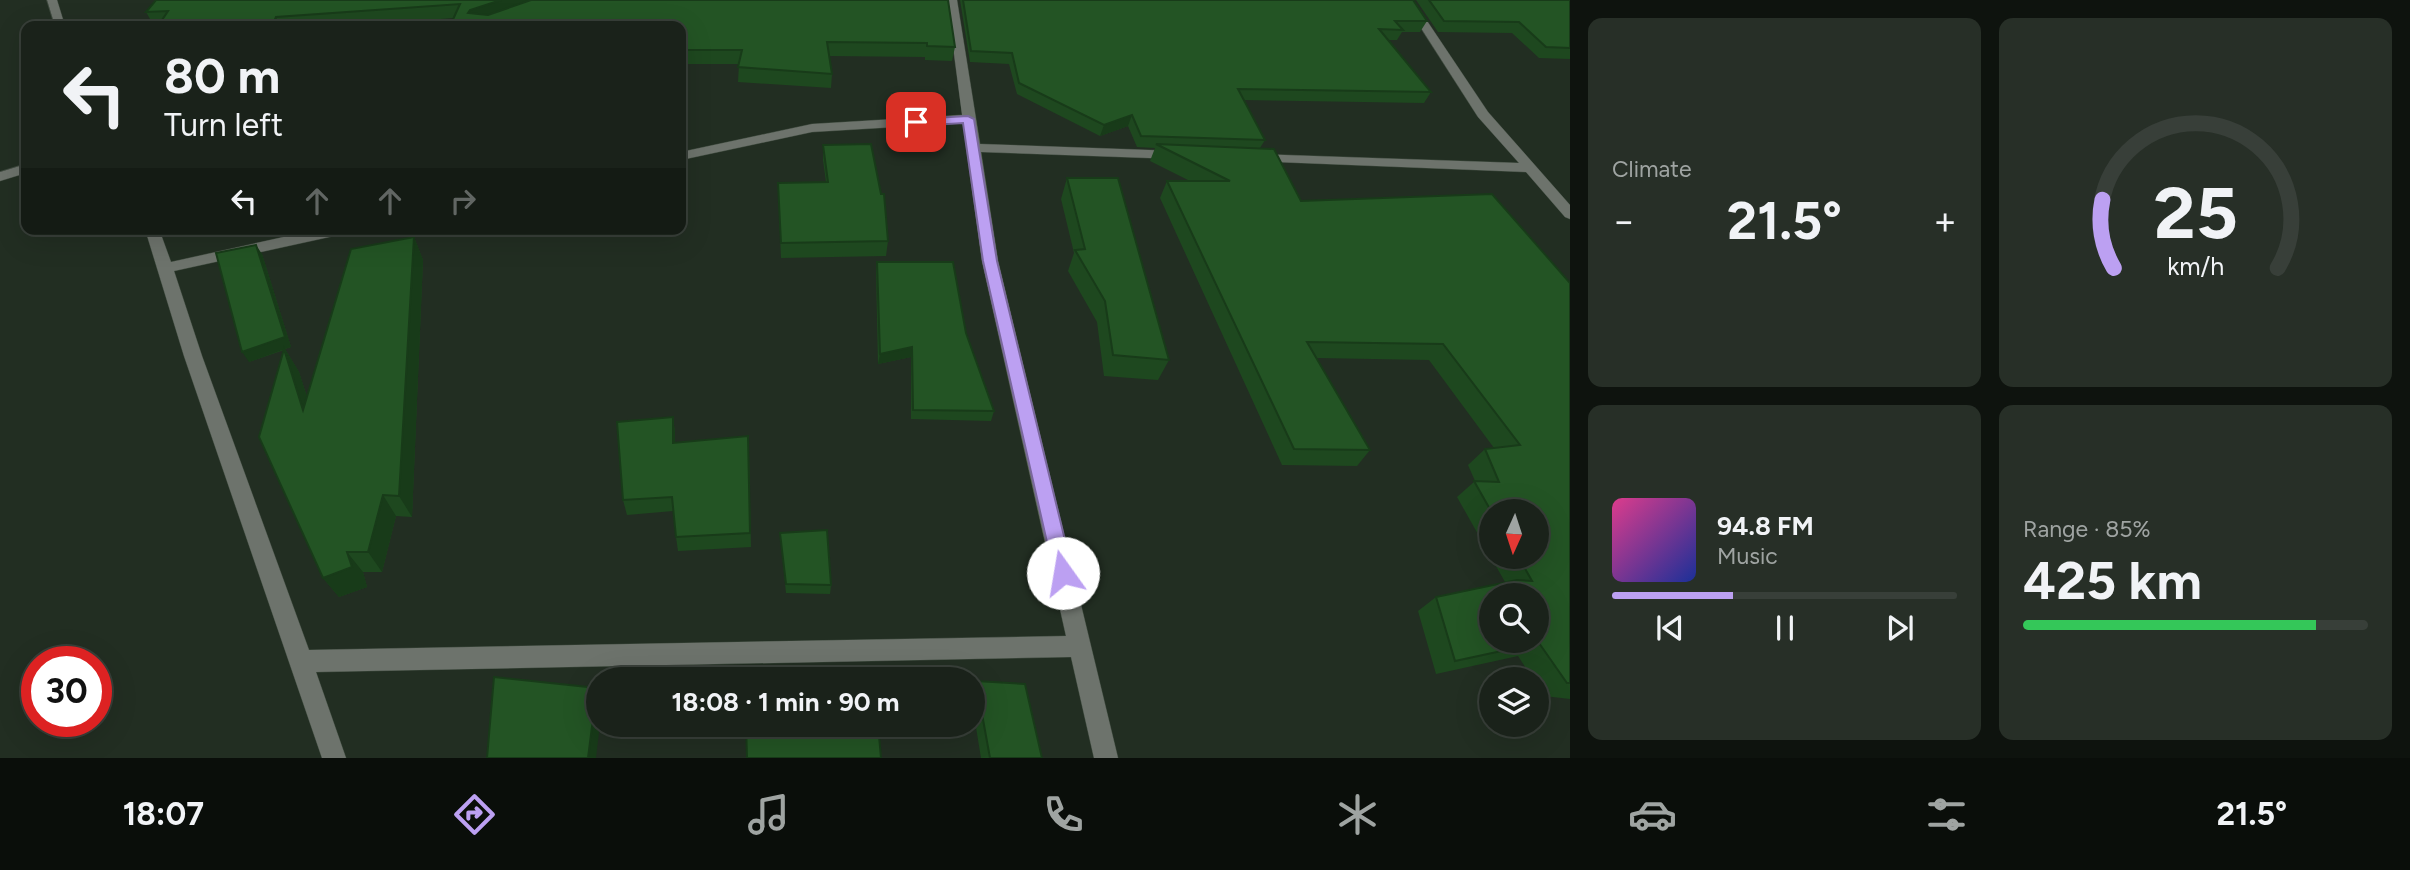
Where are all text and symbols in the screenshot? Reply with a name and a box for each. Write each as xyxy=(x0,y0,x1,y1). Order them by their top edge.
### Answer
text: 80 m xyxy=(164,46,280,105)
icon: left xyxy=(49,49,140,140)
pin xyxy=(886,92,946,152)
icon: arrive xyxy=(897,103,935,141)
text: Turn left xyxy=(164,106,283,144)
text: Climate xyxy=(1612,155,1691,183)
text: 25 xyxy=(2153,170,2238,257)
icon: left xyxy=(225,182,263,220)
icon: ahead xyxy=(298,182,336,220)
icon: ahead xyxy=(371,182,409,220)
icon: right xyxy=(444,182,482,220)
text: 21.5° xyxy=(1727,190,1842,252)
text: − xyxy=(1612,198,1636,244)
text: + xyxy=(1933,198,1957,244)
text: km/h xyxy=(2167,251,2224,281)
north arrow xyxy=(1479,499,1549,569)
map controls xyxy=(1479,499,1549,737)
text: 94.8 FM xyxy=(1717,510,1814,542)
text: Range · 85% xyxy=(2023,515,2151,543)
position arrow xyxy=(1026,536,1100,610)
text: Music xyxy=(1717,542,1778,570)
text: 425 km xyxy=(2023,550,2202,612)
button: search xyxy=(1479,583,1549,653)
icon: previous xyxy=(1651,609,1689,647)
icon: pause xyxy=(1766,609,1804,647)
icon: next xyxy=(1881,609,1919,647)
speed limit sign: 30 xyxy=(21,646,112,737)
button: layers xyxy=(1479,667,1549,737)
text: 18:08 · 1 min · 90 m xyxy=(672,686,899,718)
icon: directions xyxy=(450,790,499,839)
icon: music xyxy=(744,790,793,839)
icon: phone xyxy=(1039,790,1088,839)
icon: climate xyxy=(1333,790,1382,839)
icon: car xyxy=(1628,790,1677,839)
icon: filters xyxy=(1922,790,1971,839)
text: 18:07 xyxy=(123,795,204,833)
text: 21.5° xyxy=(2217,795,2287,833)

